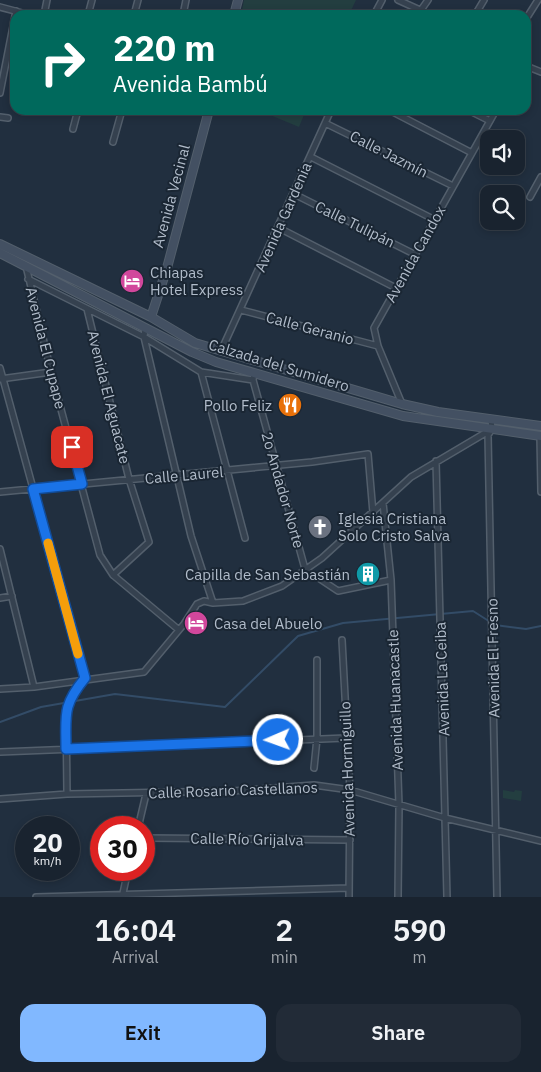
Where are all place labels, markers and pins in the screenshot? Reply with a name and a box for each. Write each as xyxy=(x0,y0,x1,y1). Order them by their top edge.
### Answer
place label: Chiapas Hotel Express xyxy=(150,263,243,299)
hotel icon: Chiapas Hotel Express xyxy=(119,268,145,294)
restaurant icon: Pollo Feliz xyxy=(277,392,303,418)
place label: Pollo Feliz xyxy=(204,396,272,415)
pin xyxy=(51,426,93,468)
place label: Iglesia Cristiana Solo Cristo Salva xyxy=(338,509,450,545)
church icon: Iglesia Cristiana Solo Cristo Salva xyxy=(307,514,333,540)
building icon: Capilla de San Sebastián xyxy=(355,561,381,587)
place label: Capilla de San Sebastián xyxy=(185,565,350,584)
hotel icon: Casa del Abuelo xyxy=(183,610,209,636)
place label: Casa del Abuelo xyxy=(214,614,322,633)

